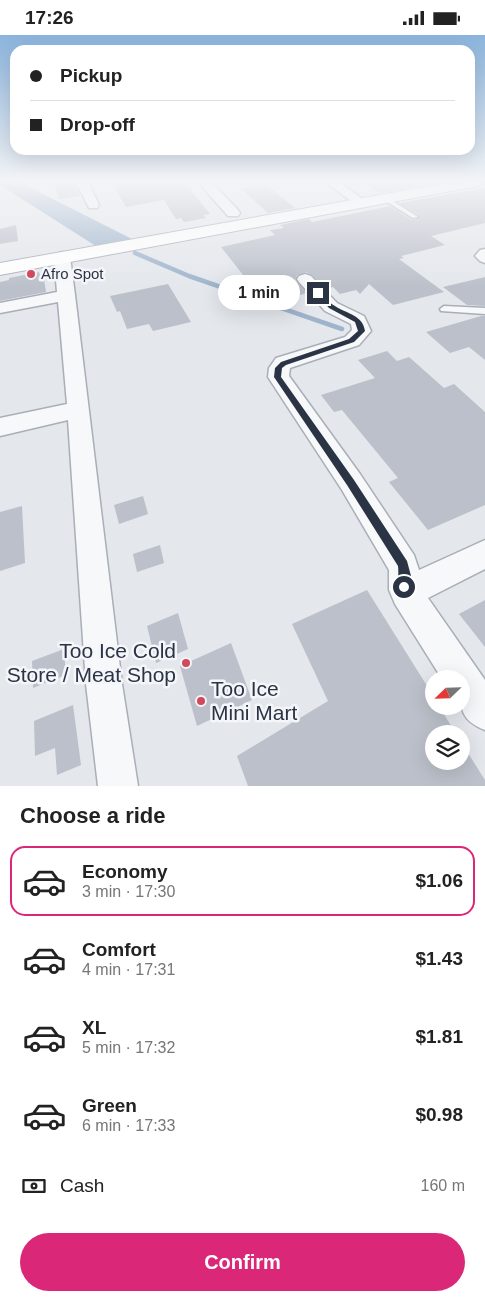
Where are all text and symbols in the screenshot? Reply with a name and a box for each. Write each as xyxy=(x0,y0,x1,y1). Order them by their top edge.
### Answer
text: 17:26 xyxy=(25,7,74,28)
text: Pickup xyxy=(60,65,122,86)
text: Drop-off xyxy=(60,114,135,135)
place label: Afro Spot xyxy=(41,265,104,282)
marker: Afro Spot xyxy=(25,268,37,280)
callout: 1 min xyxy=(218,275,300,311)
route end xyxy=(307,282,329,304)
text: 1 min xyxy=(238,284,280,301)
route start xyxy=(393,576,415,598)
place label: Too Ice Cold Store / Meat Shop xyxy=(7,639,176,686)
marker: Too Ice Cold Store / Meat Shop xyxy=(180,657,192,669)
north arrow xyxy=(425,670,470,715)
map controls xyxy=(425,670,470,770)
place label: Too Ice Mini Mart xyxy=(211,677,298,724)
marker: Too Ice Mini Mart xyxy=(195,695,207,707)
button: layers xyxy=(425,725,470,770)
text: Choose a ride xyxy=(20,803,165,828)
icon: car xyxy=(22,859,67,904)
text: Economy xyxy=(82,861,168,882)
text: $1.06 xyxy=(415,870,463,891)
text: 3 min · 17:30 xyxy=(82,883,175,900)
icon: car xyxy=(22,937,67,982)
text: Comfort xyxy=(82,939,156,960)
text: $1.43 xyxy=(415,948,463,969)
text: 4 min · 17:31 xyxy=(82,961,175,978)
icon: car xyxy=(22,1015,67,1060)
text: XL xyxy=(82,1017,106,1038)
text: $1.81 xyxy=(415,1026,463,1047)
text: 5 min · 17:32 xyxy=(82,1039,175,1056)
icon: car xyxy=(22,1093,67,1138)
text: Green xyxy=(82,1095,137,1116)
text: $0.98 xyxy=(415,1104,463,1125)
text: 6 min · 17:33 xyxy=(82,1117,175,1134)
icon: cash xyxy=(20,1172,48,1200)
text: Cash xyxy=(60,1175,104,1196)
text: 160 m xyxy=(421,1177,465,1194)
button: Confirm xyxy=(20,1233,465,1291)

